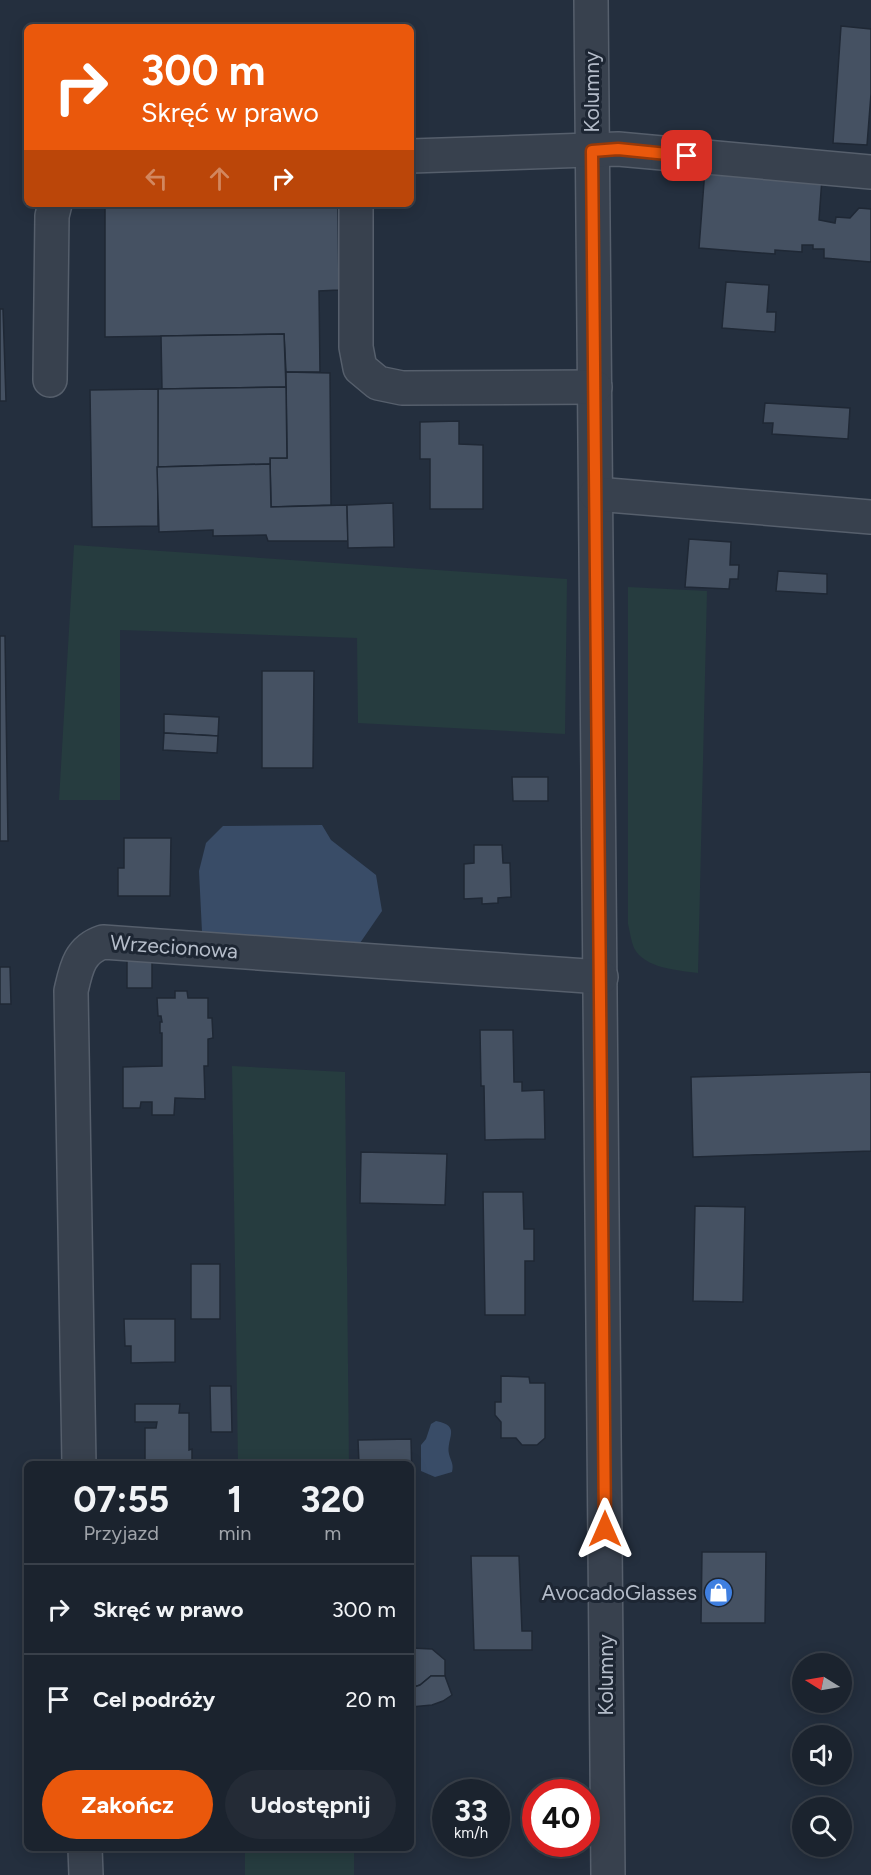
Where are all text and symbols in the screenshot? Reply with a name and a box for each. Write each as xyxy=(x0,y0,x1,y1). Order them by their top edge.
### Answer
text: 300 m xyxy=(141,45,265,96)
icon: right xyxy=(42,48,120,126)
street label: Kolumny xyxy=(579,51,604,133)
text: Skręć w prawo xyxy=(141,96,319,129)
pin xyxy=(661,130,712,181)
icon: arrive xyxy=(670,139,703,172)
icon: left xyxy=(140,162,173,195)
icon: ahead xyxy=(203,162,236,195)
icon: right xyxy=(266,162,299,195)
street label: Wrzecionowa xyxy=(109,930,239,963)
text: 07:55 xyxy=(73,1478,169,1521)
text: 1 xyxy=(227,1478,243,1521)
text: 320 xyxy=(301,1478,365,1521)
position arrow xyxy=(573,1497,637,1561)
text: Przyjazd xyxy=(83,1521,159,1545)
text: min xyxy=(218,1521,251,1545)
text: m xyxy=(324,1521,341,1545)
shop icon: AvocadoGlasses xyxy=(702,1577,734,1609)
place label: AvocadoGlasses xyxy=(542,1580,697,1605)
icon: right xyxy=(42,1593,75,1626)
text: Skręć w prawo xyxy=(93,1596,243,1623)
text: 300 m xyxy=(332,1596,396,1623)
street label: Kolumny xyxy=(593,1634,618,1716)
north arrow xyxy=(792,1653,852,1713)
map controls xyxy=(792,1653,852,1857)
icon: arrive xyxy=(42,1683,75,1716)
text: Cel podróży xyxy=(93,1686,215,1713)
text: 20 m xyxy=(345,1686,396,1713)
button: sound xyxy=(792,1725,852,1785)
button: Zakończ xyxy=(42,1770,213,1839)
button: Udostępnij xyxy=(225,1770,396,1839)
speed limit sign: 40 xyxy=(522,1779,600,1857)
text: 33 xyxy=(454,1792,488,1829)
button: search xyxy=(792,1797,852,1857)
text: km/h xyxy=(454,1824,488,1842)

